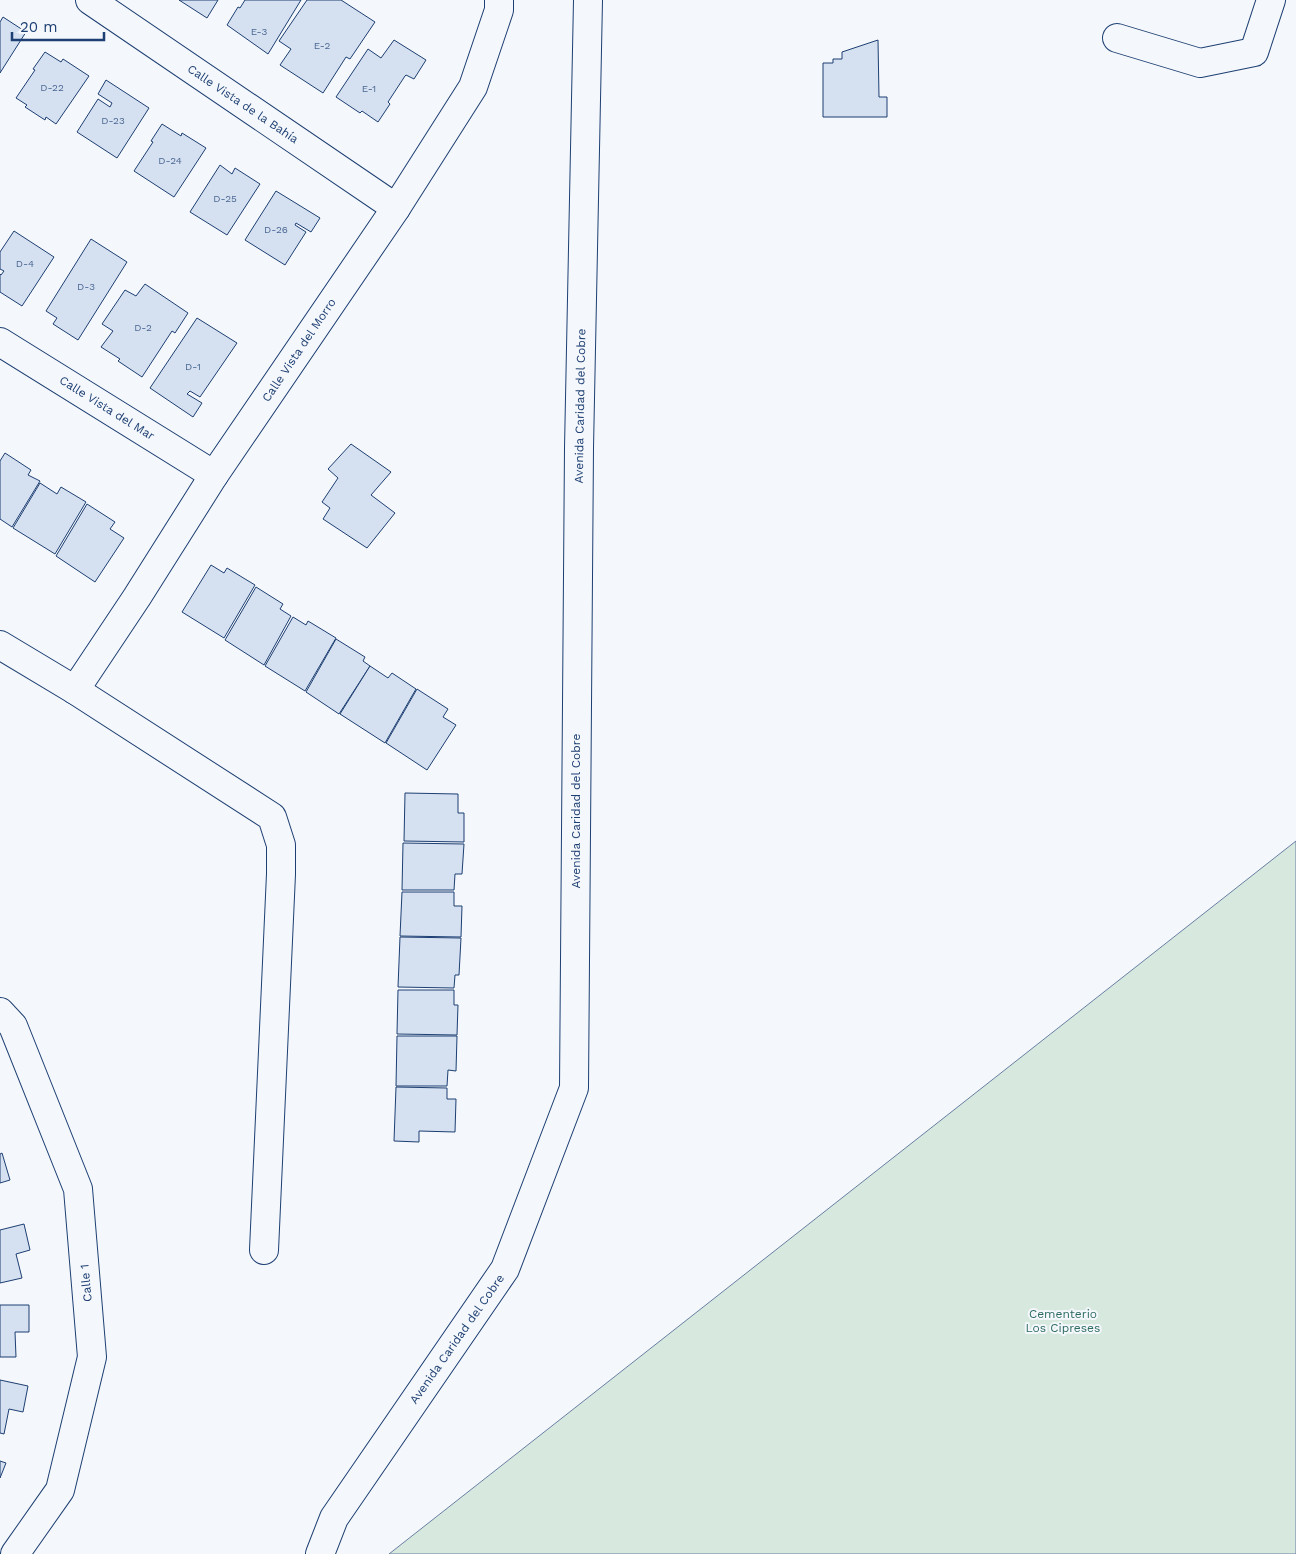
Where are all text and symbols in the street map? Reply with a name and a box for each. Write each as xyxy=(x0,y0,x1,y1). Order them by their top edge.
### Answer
scale bar xyxy=(12,10,105,42)
text: 20 m xyxy=(20,18,58,36)
house number: E-3 xyxy=(251,26,268,37)
house number: E-2 xyxy=(314,40,330,51)
street label: Calle Vista de la Bahía xyxy=(185,62,301,146)
house number: D-22 xyxy=(40,82,64,93)
house number: E-1 xyxy=(362,83,376,94)
house number: D-23 xyxy=(101,115,125,126)
house number: D-24 xyxy=(158,155,182,166)
house number: D-25 xyxy=(213,193,237,204)
house number: D-26 xyxy=(264,224,288,235)
house number: D-4 xyxy=(16,258,34,269)
house number: D-3 xyxy=(77,281,95,292)
street label: Calle Vista del Morro xyxy=(259,296,339,404)
house number: D-2 xyxy=(134,322,152,333)
street label: Avenida Caridad del Cobre xyxy=(572,328,588,484)
house number: D-1 xyxy=(185,361,201,372)
street label: Calle Vista del Mar xyxy=(57,373,157,443)
street label: Avenida Caridad del Cobre xyxy=(569,734,583,888)
street label: Calle 1 xyxy=(77,1264,95,1302)
street label: Avenida Caridad del Cobre xyxy=(407,1272,507,1406)
park label: Cementerio Los Cipreses xyxy=(1026,1307,1100,1335)

